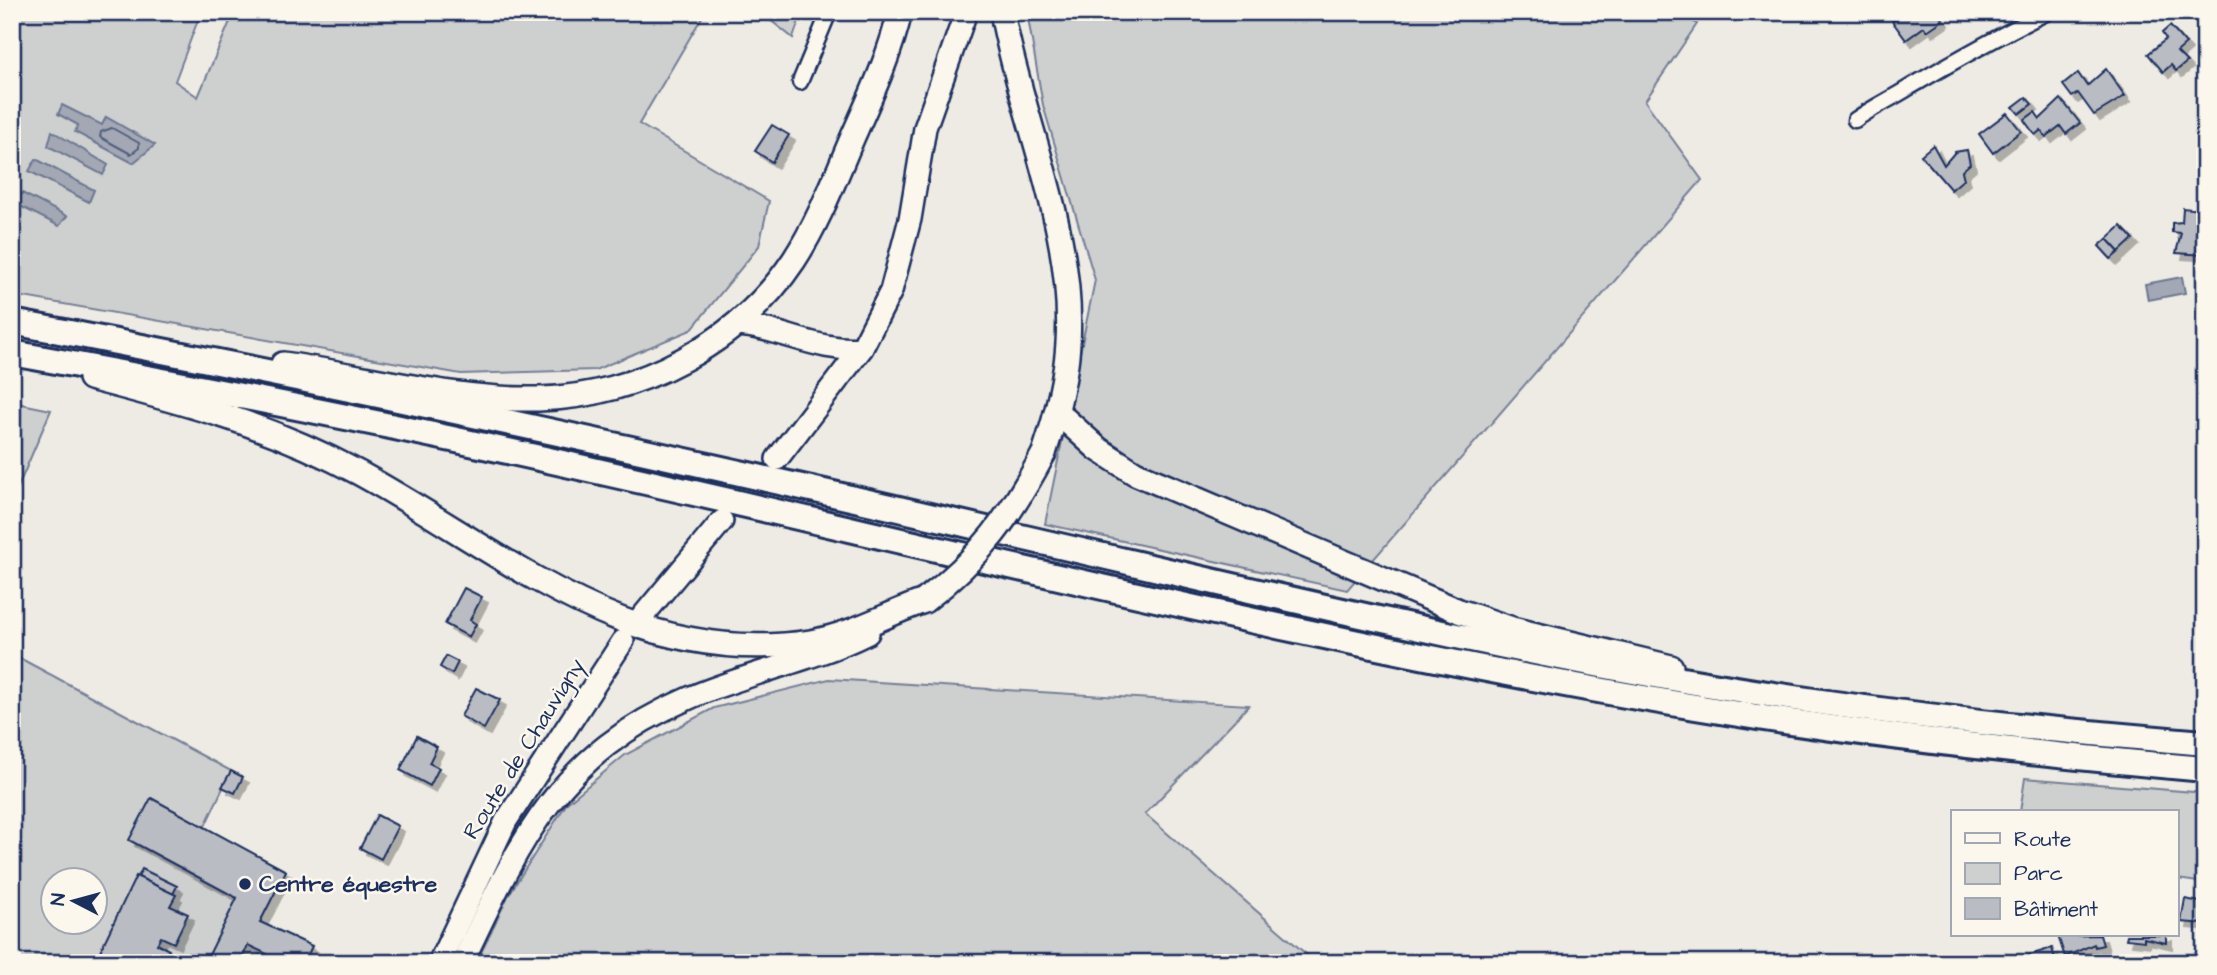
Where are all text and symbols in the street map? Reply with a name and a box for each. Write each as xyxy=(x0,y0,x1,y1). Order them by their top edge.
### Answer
street label: Route de Chauvigny xyxy=(455,652,594,846)
legend xyxy=(1951,810,2178,936)
text: Route xyxy=(2014,825,2071,854)
text: Parc xyxy=(2014,859,2063,888)
north arrow xyxy=(38,866,108,936)
place label: Centre équestre xyxy=(259,868,438,900)
marker: Centre équestre xyxy=(237,876,253,892)
text: N xyxy=(45,892,73,907)
text: Bâtiment xyxy=(2014,895,2098,924)

